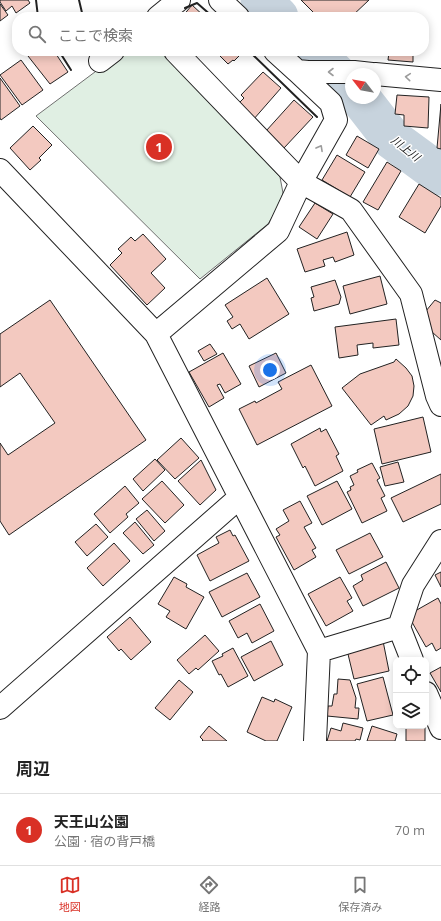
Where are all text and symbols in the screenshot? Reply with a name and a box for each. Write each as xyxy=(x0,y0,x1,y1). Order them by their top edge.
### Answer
search box xyxy=(12,12,429,56)
icon: search xyxy=(26,23,48,45)
text: ここで検索 xyxy=(58,25,133,45)
one-way arrow xyxy=(328,68,334,76)
north arrow xyxy=(345,68,381,104)
one-way arrow xyxy=(405,73,411,82)
pin: 1 xyxy=(146,132,172,162)
water label: 川上川 xyxy=(388,132,424,165)
one-way arrow xyxy=(315,145,323,152)
your location xyxy=(260,360,280,380)
map controls xyxy=(393,657,429,729)
button: locate xyxy=(393,657,429,693)
button: layers xyxy=(393,693,429,729)
text: 周辺 xyxy=(16,757,50,780)
text: 天王山公園 xyxy=(54,811,129,831)
text: 1 xyxy=(25,821,33,839)
text: 70 m xyxy=(395,821,425,839)
text: 公園 · 宿の背戸橋 xyxy=(54,832,155,850)
tab: 地図 xyxy=(59,874,81,914)
tab: 経路 xyxy=(198,874,220,914)
tab: 保存済み xyxy=(338,874,382,914)

